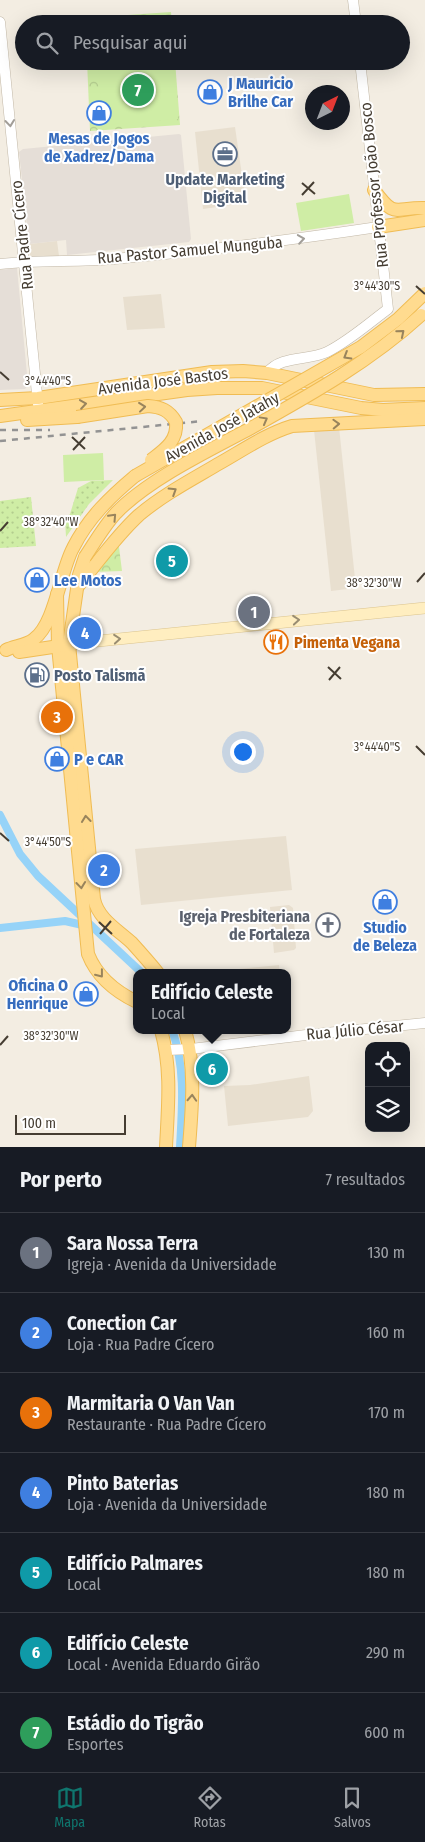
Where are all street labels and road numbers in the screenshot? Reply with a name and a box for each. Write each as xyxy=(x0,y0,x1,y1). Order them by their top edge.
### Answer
street label: Rua Professor João Bosco xyxy=(356,102,392,268)
street label: Rua Padre Cícero xyxy=(7,180,37,290)
street label: Rua Pastor Samuel Munguba xyxy=(97,232,284,268)
street label: Avenida José Bastos xyxy=(97,364,229,398)
street label: Avenida José Jatahy xyxy=(161,387,283,466)
street label: Rua Júlio César xyxy=(305,1016,405,1044)

